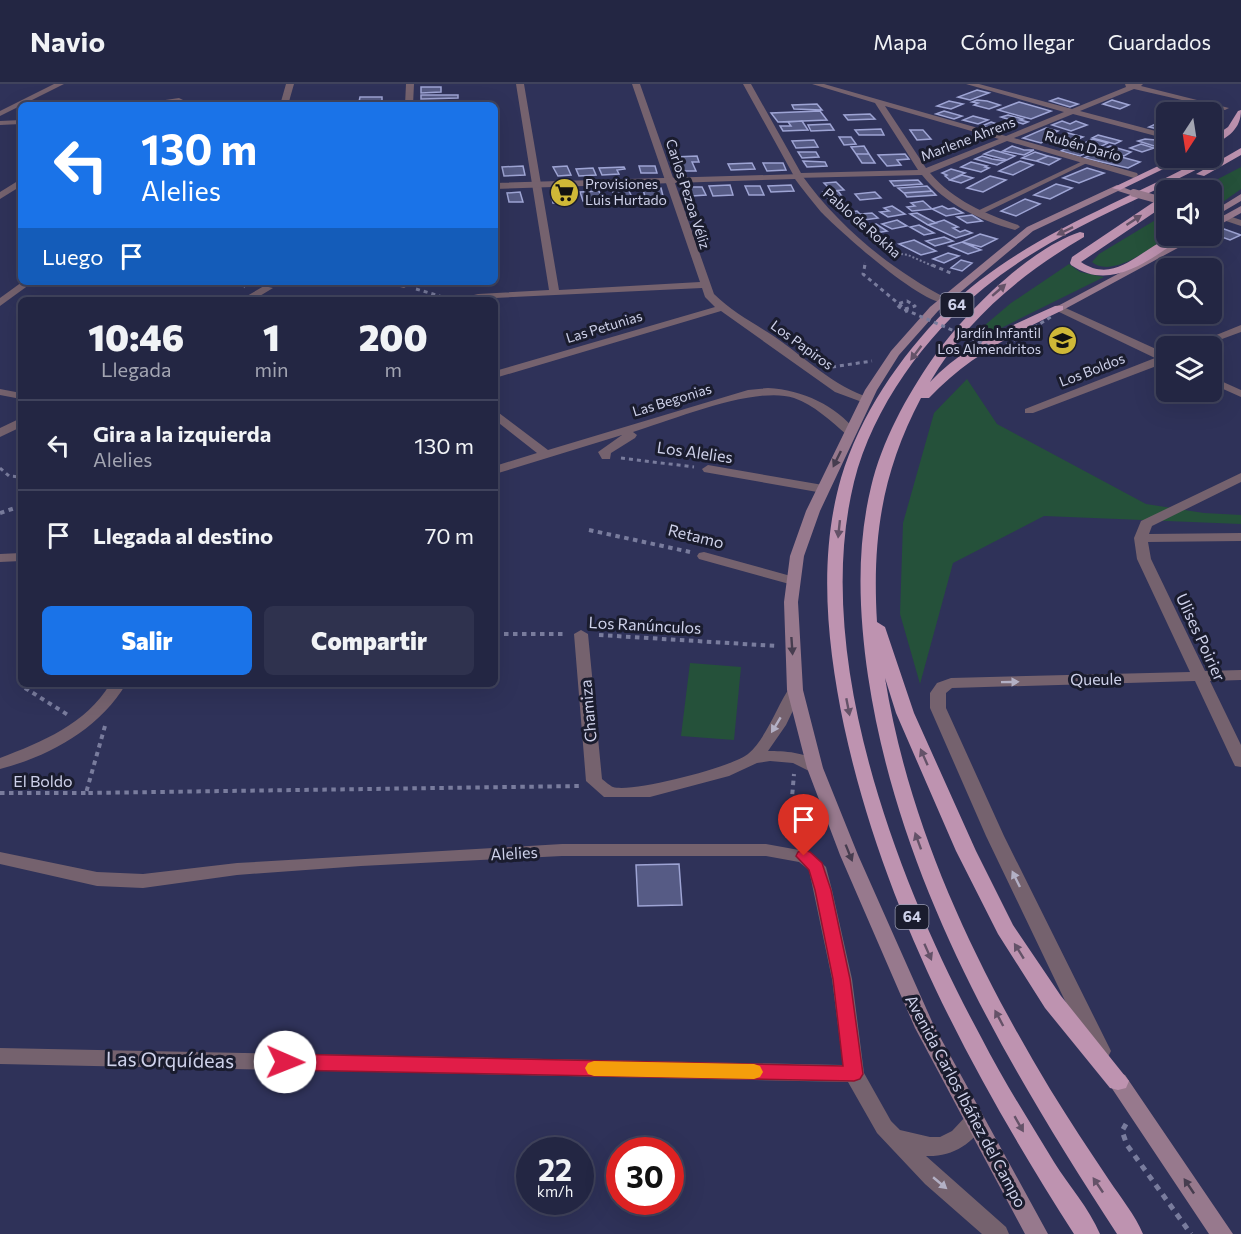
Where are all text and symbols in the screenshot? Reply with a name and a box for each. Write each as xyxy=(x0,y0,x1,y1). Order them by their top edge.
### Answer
text: Navio xyxy=(30,24,105,58)
text: Mapa xyxy=(873,29,928,54)
text: Cómo llegar xyxy=(961,29,1075,54)
text: Guardados xyxy=(1108,29,1211,54)
north arrow xyxy=(1156,102,1222,168)
map controls xyxy=(1156,102,1222,402)
street label: Marlene Ahrens xyxy=(918,113,1018,164)
text: 130 m xyxy=(141,122,257,174)
icon: left xyxy=(42,126,120,204)
street label: Rubén Darío xyxy=(1043,127,1123,165)
street label: Carlos Pezoa Véliz xyxy=(663,137,714,251)
text: Alelies xyxy=(141,174,221,207)
place label: Provisiones Luis Hurtado xyxy=(585,175,667,208)
supermarket icon: Provisiones Luis Hurtado xyxy=(548,176,580,208)
button: sound xyxy=(1156,180,1222,246)
street label: Pablo de Rokha xyxy=(820,184,905,261)
one-way arrow xyxy=(1126,215,1143,226)
one-way arrow xyxy=(1056,226,1073,235)
icon: arrive xyxy=(115,240,148,273)
text: Luego xyxy=(42,243,103,270)
button: search xyxy=(1156,258,1222,324)
one-way arrow xyxy=(991,284,1006,297)
road number: 64 xyxy=(940,293,974,317)
street label: Las Petunias xyxy=(564,307,644,346)
text: 10:46 xyxy=(88,314,184,358)
text: 1 xyxy=(263,314,280,358)
text: 200 xyxy=(359,314,428,358)
street label: Los Papiros xyxy=(768,316,837,373)
place label: Jardín Infantil Los Almendritos xyxy=(937,324,1041,357)
school or university icon: Jardín Infantil Los Almendritos xyxy=(1046,325,1078,357)
button: layers xyxy=(1156,336,1222,402)
one-way arrow xyxy=(910,346,922,361)
street label: Los Boldos xyxy=(1057,349,1127,390)
text: Llegada xyxy=(101,357,171,381)
text: min xyxy=(254,357,289,381)
text: m xyxy=(385,357,402,381)
street label: Las Begonias xyxy=(630,379,714,420)
text: Gira a la izquierda xyxy=(93,420,271,447)
icon: left xyxy=(42,429,75,462)
text: 130 m xyxy=(414,432,474,459)
street label: Los Alelies xyxy=(656,437,734,466)
text: Alelies xyxy=(93,447,152,471)
one-way arrow xyxy=(833,451,842,468)
icon: arrive xyxy=(42,519,75,552)
street label: Retamo xyxy=(666,519,726,552)
one-way arrow xyxy=(834,520,844,539)
text: Llegada al destino xyxy=(93,522,273,549)
text: 70 m xyxy=(425,522,474,549)
street label: Ulises Poirier xyxy=(1173,590,1230,684)
button: Salir xyxy=(42,606,252,675)
button: Compartir xyxy=(264,606,474,675)
street label: Los Ranúnculos xyxy=(588,612,702,637)
one-way arrow xyxy=(788,636,797,655)
street label: Queule xyxy=(1070,669,1122,688)
one-way arrow xyxy=(1000,677,1019,686)
street label: Chamiza xyxy=(575,679,600,743)
one-way arrow xyxy=(844,697,853,716)
one-way arrow xyxy=(771,717,782,733)
one-way arrow xyxy=(919,748,929,766)
street label: El Boldo xyxy=(13,771,73,790)
pin xyxy=(778,794,829,856)
icon: arrive xyxy=(787,803,820,836)
one-way arrow xyxy=(913,831,923,849)
street label: Alelies xyxy=(490,842,538,863)
one-way arrow xyxy=(844,844,854,862)
one-way arrow xyxy=(1011,870,1020,887)
road number: 64 xyxy=(896,905,928,929)
one-way arrow xyxy=(923,943,932,960)
one-way arrow xyxy=(1013,943,1024,959)
street label: Avenida Carlos Ibáñez del Campo xyxy=(902,991,1031,1210)
one-way arrow xyxy=(994,1009,1004,1026)
position arrow xyxy=(253,1030,317,1094)
street label: Las Orquídeas xyxy=(106,1046,234,1072)
one-way arrow xyxy=(1014,1116,1024,1133)
speed limit sign: 30 xyxy=(606,1137,684,1215)
text: 22 xyxy=(538,1150,572,1187)
one-way arrow xyxy=(932,1176,947,1189)
one-way arrow xyxy=(1093,1177,1104,1194)
one-way arrow xyxy=(1183,1178,1195,1194)
text: km/h xyxy=(537,1182,573,1200)

